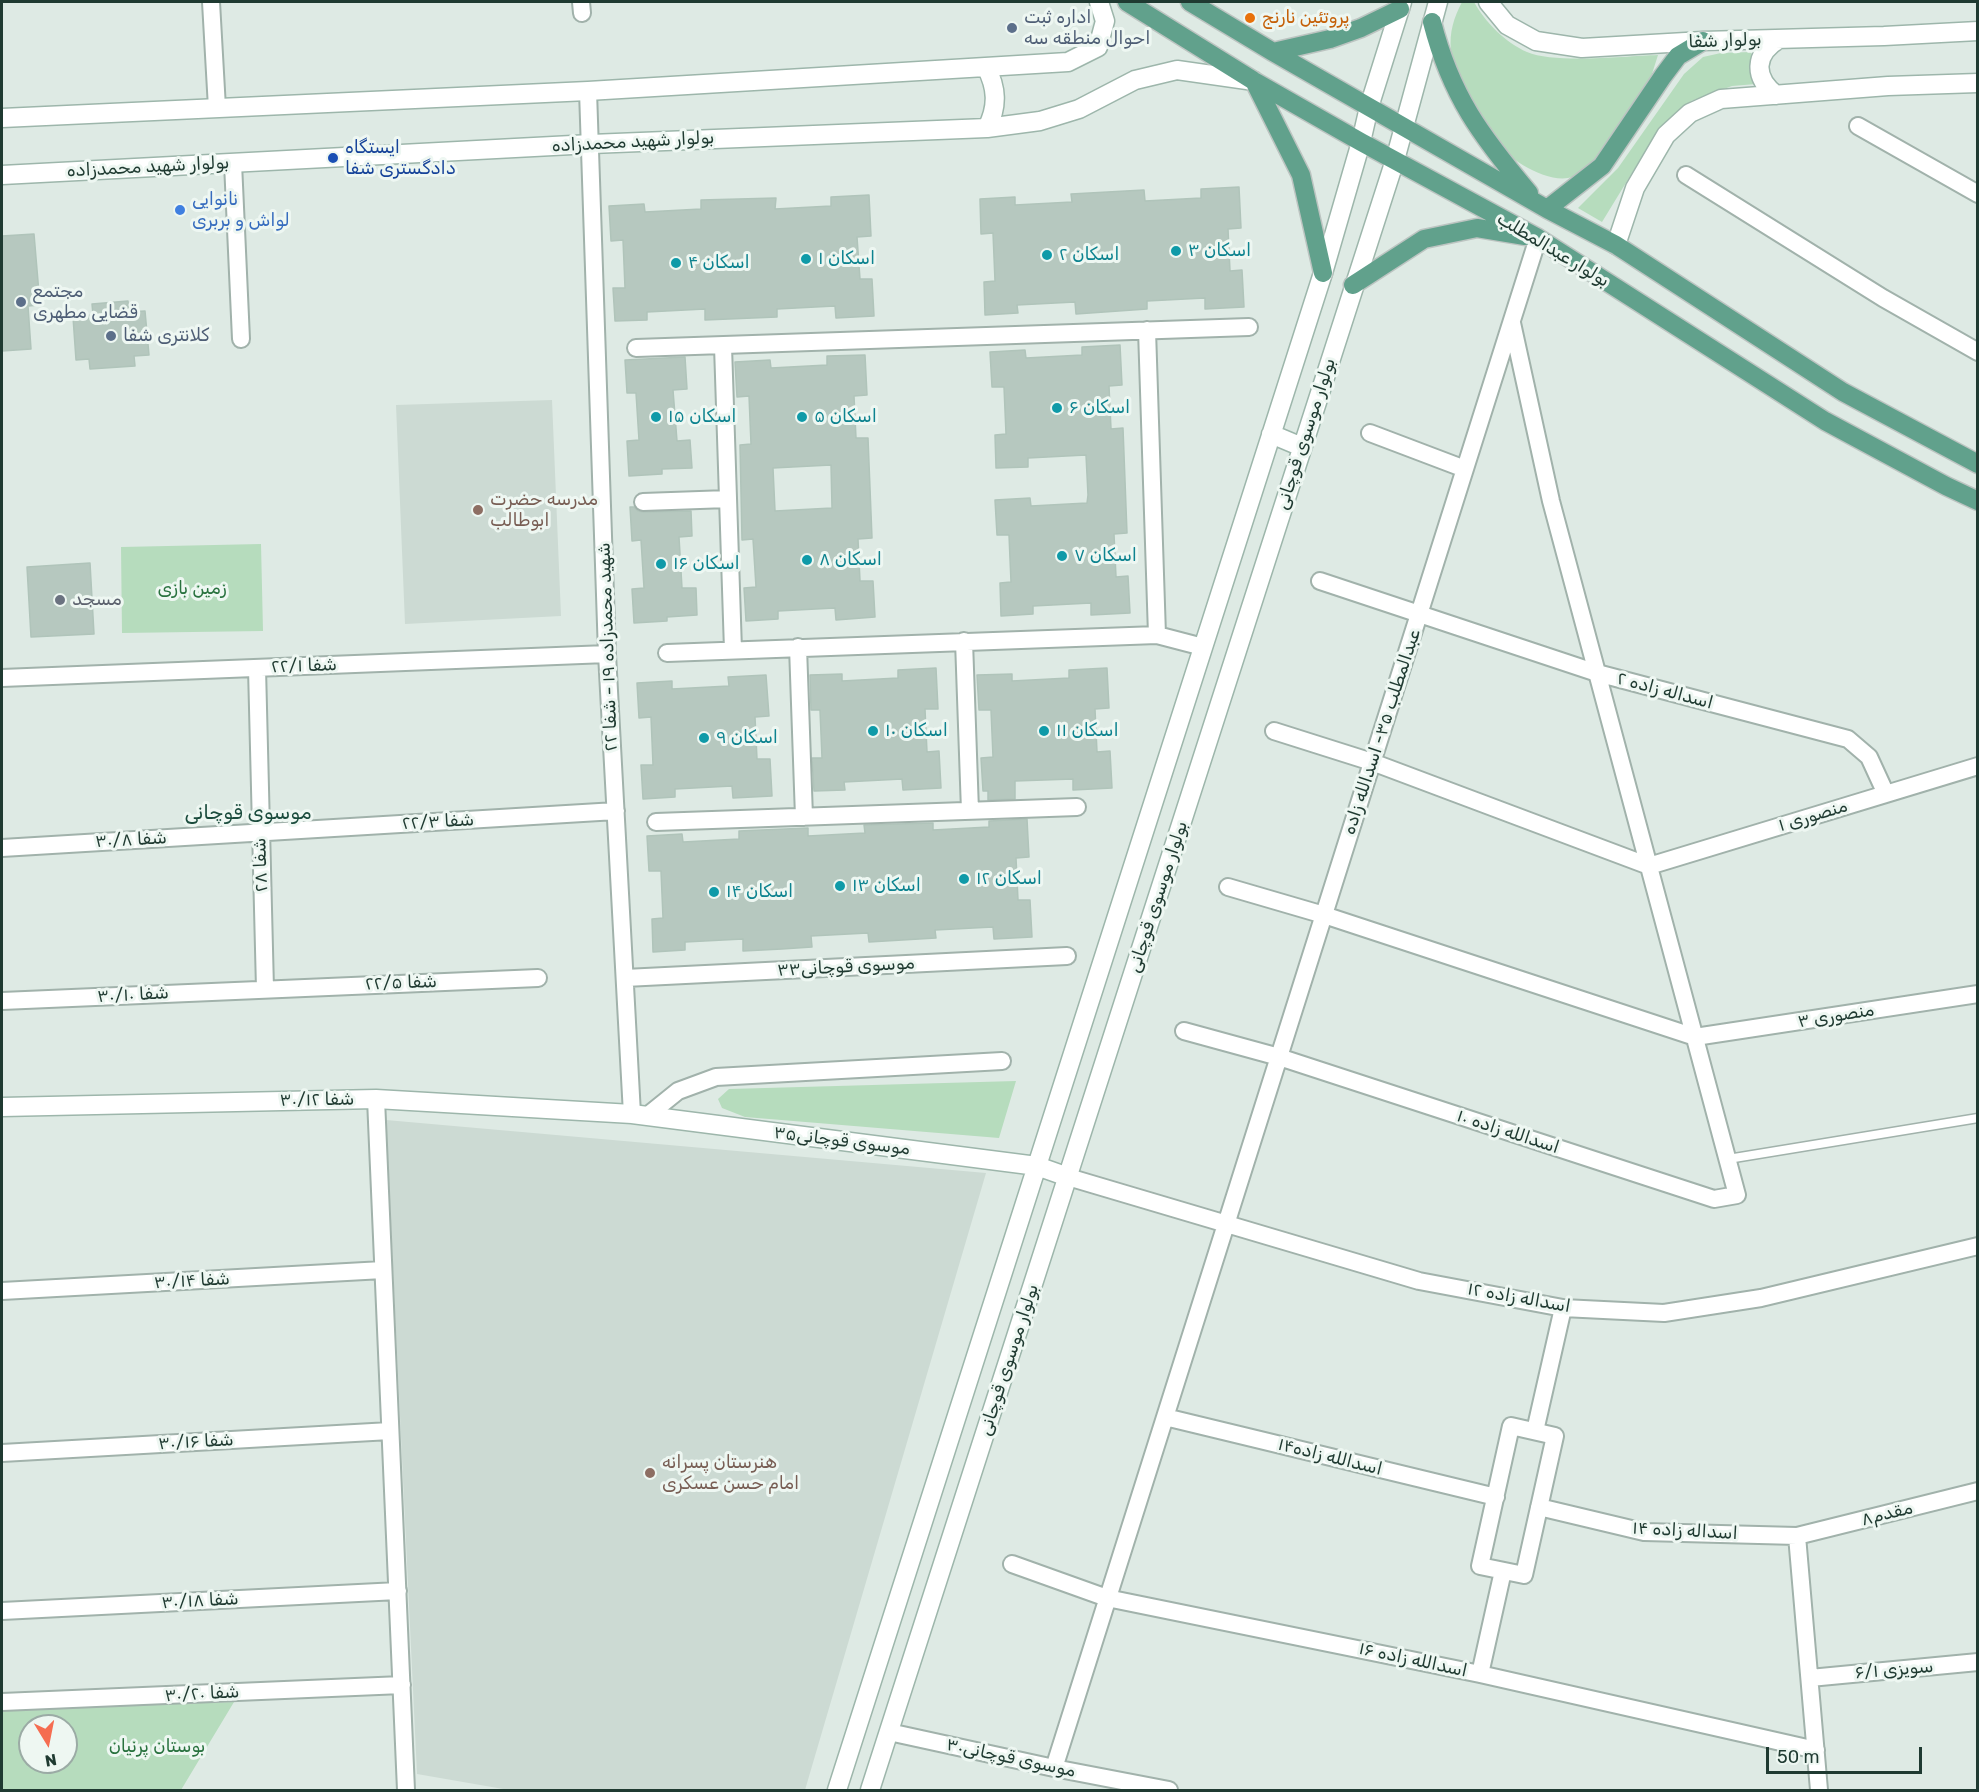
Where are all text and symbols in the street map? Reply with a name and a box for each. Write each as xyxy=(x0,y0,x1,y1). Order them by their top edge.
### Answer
place label: اداره ثبت احوال منطقه سه xyxy=(1024,7,1150,50)
place label: پروتئین نارنج xyxy=(1262,7,1350,29)
marker: پروتئین نارنج xyxy=(1243,11,1257,25)
marker: اداره ثبت احوال منطقه سه xyxy=(1005,21,1019,35)
street label: بولوار شفا xyxy=(1688,29,1762,53)
street label: بولوار شهید محمدزاده xyxy=(551,127,715,157)
place label: ایستگاه دادگستری شفا xyxy=(345,137,456,180)
marker: ایستگاه دادگستری شفا xyxy=(326,151,340,165)
street label: بولوار شهید محمدزاده xyxy=(66,152,230,182)
place label: نانوایی لواش و بربری xyxy=(192,189,290,232)
marker: نانوایی لواش و بربری xyxy=(173,203,187,217)
street label: بولوار عبدالمطلب xyxy=(1493,208,1613,292)
place label: اسکان ۳ xyxy=(1188,240,1251,262)
place label: اسکان ۲ xyxy=(1059,244,1119,266)
marker: اسکان ۳ xyxy=(1169,244,1183,258)
place label: اسکان ۱ xyxy=(818,248,875,270)
marker: اسکان ۲ xyxy=(1040,248,1054,262)
place label: اسکان ۴ xyxy=(688,252,750,274)
marker: اسکان ۱ xyxy=(799,252,813,266)
marker: اسکان ۴ xyxy=(669,256,683,270)
place label: مجتمع قضایی مطهری xyxy=(33,281,138,324)
marker: مجتمع قضایی مطهری xyxy=(14,295,28,309)
place label: کلانتری شفا xyxy=(123,325,209,347)
marker: کلانتری شفا xyxy=(104,329,118,343)
street label: بولوار موسوی قوچانی xyxy=(1271,356,1341,512)
place label: اسکان ۶ xyxy=(1069,397,1130,419)
marker: اسکان ۶ xyxy=(1050,401,1064,415)
place label: اسکان ۱۵ xyxy=(668,406,737,428)
place label: اسکان ۵ xyxy=(814,406,877,428)
marker: اسکان ۱۵ xyxy=(649,410,663,424)
marker: اسکان ۵ xyxy=(795,410,809,424)
place label: مدرسه حضرت ابوطالب xyxy=(490,489,598,532)
marker: مدرسه حضرت ابوطالب xyxy=(471,503,485,517)
street label: شهید محمدزاده ۱۹ - شفا ۲۲ xyxy=(594,542,622,752)
place label: اسکان ۷ xyxy=(1074,545,1137,567)
place label: اسکان ۸ xyxy=(819,549,882,571)
marker: اسکان ۷ xyxy=(1055,549,1069,563)
place label: اسکان ۱۶ xyxy=(673,553,740,575)
marker: اسکان ۸ xyxy=(800,553,814,567)
marker: اسکان ۱۶ xyxy=(654,557,668,571)
park label: زمین بازی xyxy=(157,578,227,600)
place label: مسجد xyxy=(72,589,122,611)
marker: مسجد xyxy=(53,593,67,607)
street label: عبدالمطلب ۳۵- اسدالله زاده xyxy=(1339,627,1425,837)
street label: ۲۲/۱ شفا xyxy=(271,654,337,678)
street label: اسداله زاده ۲ xyxy=(1615,668,1715,714)
place label: اسکان ۱۰ xyxy=(885,720,948,742)
place label: اسکان ۱۱ xyxy=(1056,720,1119,742)
marker: اسکان ۱۰ xyxy=(866,724,880,738)
marker: اسکان ۱۱ xyxy=(1037,724,1051,738)
place label: اسکان ۹ xyxy=(716,727,778,749)
marker: اسکان ۹ xyxy=(697,731,711,745)
street label: منصوری ۱ xyxy=(1776,795,1850,837)
district label: موسوی قوچانی xyxy=(185,801,311,825)
street label: شفا ۲۲/۳ xyxy=(401,809,475,835)
street label: بولوار موسوی قوچانی xyxy=(1123,819,1193,975)
street label: شفا ۳۰/۸ xyxy=(95,827,167,853)
street label: شفا ۲۸ xyxy=(249,837,273,893)
place label: اسکان ۱۲ xyxy=(976,868,1042,890)
marker: اسکان ۱۲ xyxy=(957,872,971,886)
place label: اسکان ۱۳ xyxy=(852,875,921,897)
marker: اسکان ۱۳ xyxy=(833,879,847,893)
place label: اسکان ۱۴ xyxy=(726,881,793,903)
marker: اسکان ۱۴ xyxy=(707,885,721,899)
street label: موسوی قوچانی۳۳ xyxy=(777,953,915,981)
street label: شفا ۲۲/۵ xyxy=(365,971,437,995)
street label: شفا ۳۰/۱۰ xyxy=(97,982,169,1008)
street label: منصوری ۳ xyxy=(1796,999,1876,1033)
street label: شفا ۳۰/۱۲ xyxy=(279,1089,355,1111)
street label: اسدالله زاده ۱۰ xyxy=(1454,1105,1562,1159)
street label: موسوی قوچانی۳۵ xyxy=(773,1122,911,1160)
street label: شفا ۳۰/۱۴ xyxy=(153,1268,231,1294)
street label: اسداله زاده ۱۲ xyxy=(1466,1278,1572,1318)
street label: بولوار موسوی قوچانی xyxy=(974,1282,1044,1438)
street label: شفا ۳۰/۱۶ xyxy=(158,1429,234,1455)
street label: اسدالله زاده۱۴ xyxy=(1276,1434,1384,1480)
place label: هنرستان پسرانه امام حسن عسکری xyxy=(662,1452,799,1494)
marker: هنرستان پسرانه امام حسن عسکری xyxy=(643,1466,657,1480)
street label: مقدم۸ xyxy=(1859,1497,1915,1531)
street label: اسداله زاده ۱۴ xyxy=(1632,1517,1738,1545)
street label: شفا ۳۰/۱۸ xyxy=(161,1588,239,1614)
street label: اسدالله زاده ۱۶ xyxy=(1357,1638,1469,1682)
street label: سویزی ۶/۱ xyxy=(1854,1656,1934,1684)
street label: شفا ۳۰/۲۰ xyxy=(164,1681,240,1707)
north arrow xyxy=(18,1714,78,1774)
street label: موسوی قوچانی۳۰ xyxy=(944,1734,1078,1782)
scale bar xyxy=(1769,1735,1925,1773)
park label: بوستان پرنیان xyxy=(109,1736,205,1758)
text: 50 m xyxy=(1777,1746,1820,1768)
text: N xyxy=(44,1750,58,1771)

